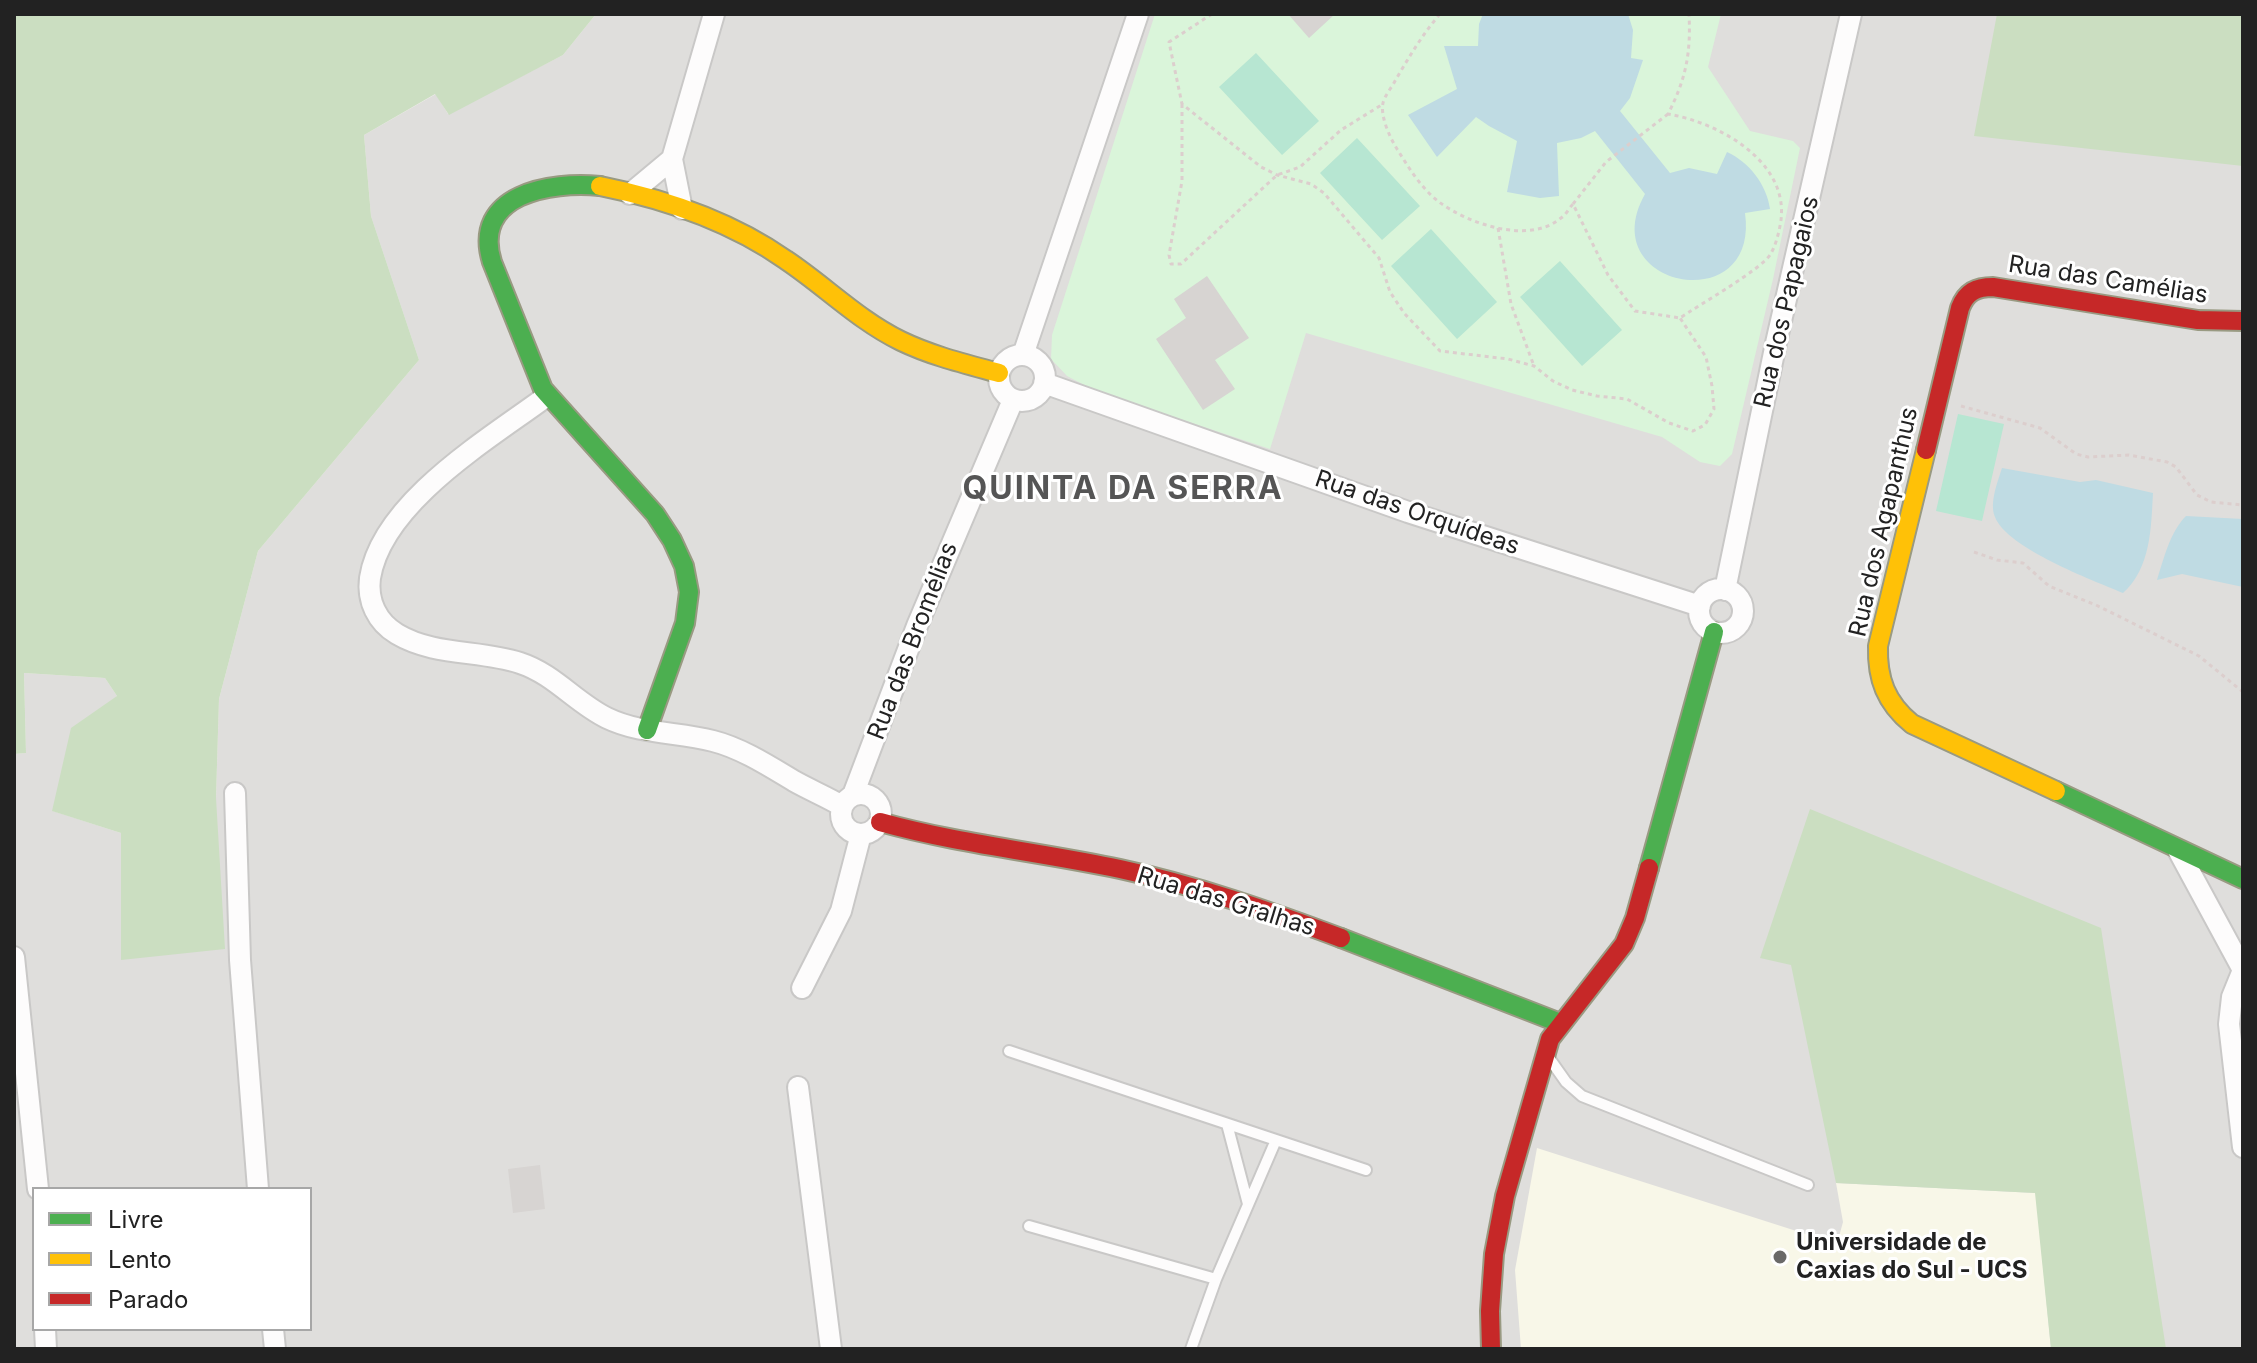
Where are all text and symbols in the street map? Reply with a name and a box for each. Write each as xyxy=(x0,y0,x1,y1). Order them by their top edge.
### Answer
street label: Rua dos Papagaios xyxy=(1749,193,1825,411)
street label: Rua das Camélias xyxy=(2006,250,2210,310)
street label: Rua dos Agapanthus xyxy=(1844,404,1924,640)
street label: Rua das Orquídeas xyxy=(1311,465,1523,561)
district label: QUINTA DA SERRA xyxy=(962,470,1284,508)
street label: Rua das Bromélias xyxy=(862,538,964,744)
street label: Rua das Gralhas xyxy=(1134,861,1318,943)
legend xyxy=(32,1187,312,1331)
text: Livre xyxy=(108,1205,164,1234)
place label: Universidade de Caxias do Sul - UCS xyxy=(1796,1229,2027,1285)
text: Lento xyxy=(108,1245,172,1274)
marker: Universidade de Caxias do Sul - UCS xyxy=(1771,1248,1789,1266)
text: Parado xyxy=(108,1285,188,1314)

